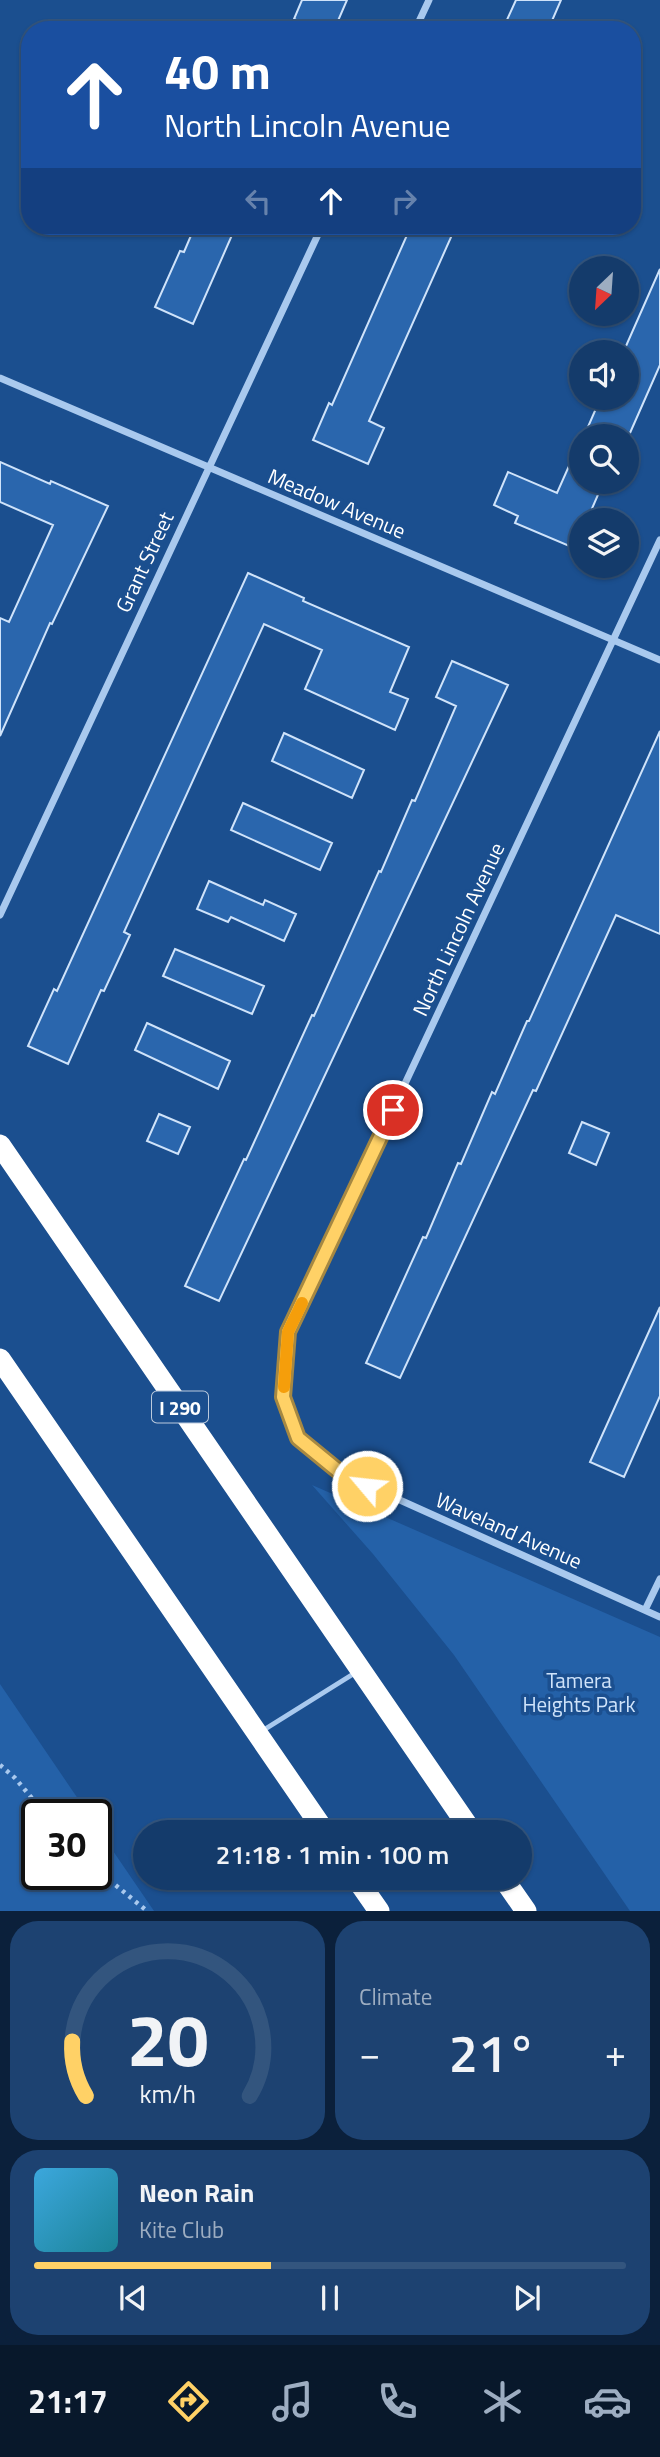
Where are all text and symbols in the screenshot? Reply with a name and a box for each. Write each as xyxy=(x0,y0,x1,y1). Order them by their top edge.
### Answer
text: 40 m xyxy=(164,33,271,108)
icon: ahead xyxy=(49,49,140,140)
text: North Lincoln Avenue xyxy=(164,101,451,149)
icon: left xyxy=(239,182,277,220)
icon: ahead xyxy=(312,182,350,220)
icon: right xyxy=(385,182,423,220)
north arrow xyxy=(569,256,639,326)
map controls xyxy=(569,256,639,578)
button: sound xyxy=(569,340,639,410)
button: search xyxy=(569,424,639,494)
street label: Meadow Avenue xyxy=(263,460,411,546)
street label: Grant Street xyxy=(107,506,182,618)
button: layers xyxy=(569,508,639,578)
street label: North Lincoln Avenue xyxy=(404,837,512,1021)
pin xyxy=(363,1080,423,1140)
icon: arrive xyxy=(374,1091,412,1129)
road number: I 290 xyxy=(152,1392,208,1422)
position arrow xyxy=(330,1449,404,1523)
street label: Waveland Avenue xyxy=(431,1483,587,1577)
park label: Tamera Heights Park xyxy=(522,1664,636,1720)
speed limit sign: 30 xyxy=(21,1799,112,1890)
text: 21:18 · 1 min · 100 m xyxy=(216,1835,449,1874)
text: Climate xyxy=(359,1979,432,2014)
text: 20 xyxy=(127,1985,208,2095)
text: 21° xyxy=(449,2013,536,2092)
text: − xyxy=(359,2024,380,2082)
text: + xyxy=(605,2024,626,2082)
text: km/h xyxy=(139,2075,196,2113)
text: Neon Rain xyxy=(139,2173,254,2212)
text: Kite Club xyxy=(139,2212,224,2247)
icon: previous xyxy=(114,2279,152,2317)
icon: pause xyxy=(311,2279,349,2317)
icon: next xyxy=(508,2279,546,2317)
text: 21:17 xyxy=(28,2377,108,2425)
icon: directions xyxy=(164,2377,213,2426)
icon: music xyxy=(268,2377,317,2426)
icon: phone xyxy=(373,2377,422,2426)
icon: climate xyxy=(478,2377,527,2426)
icon: car xyxy=(583,2377,632,2426)

